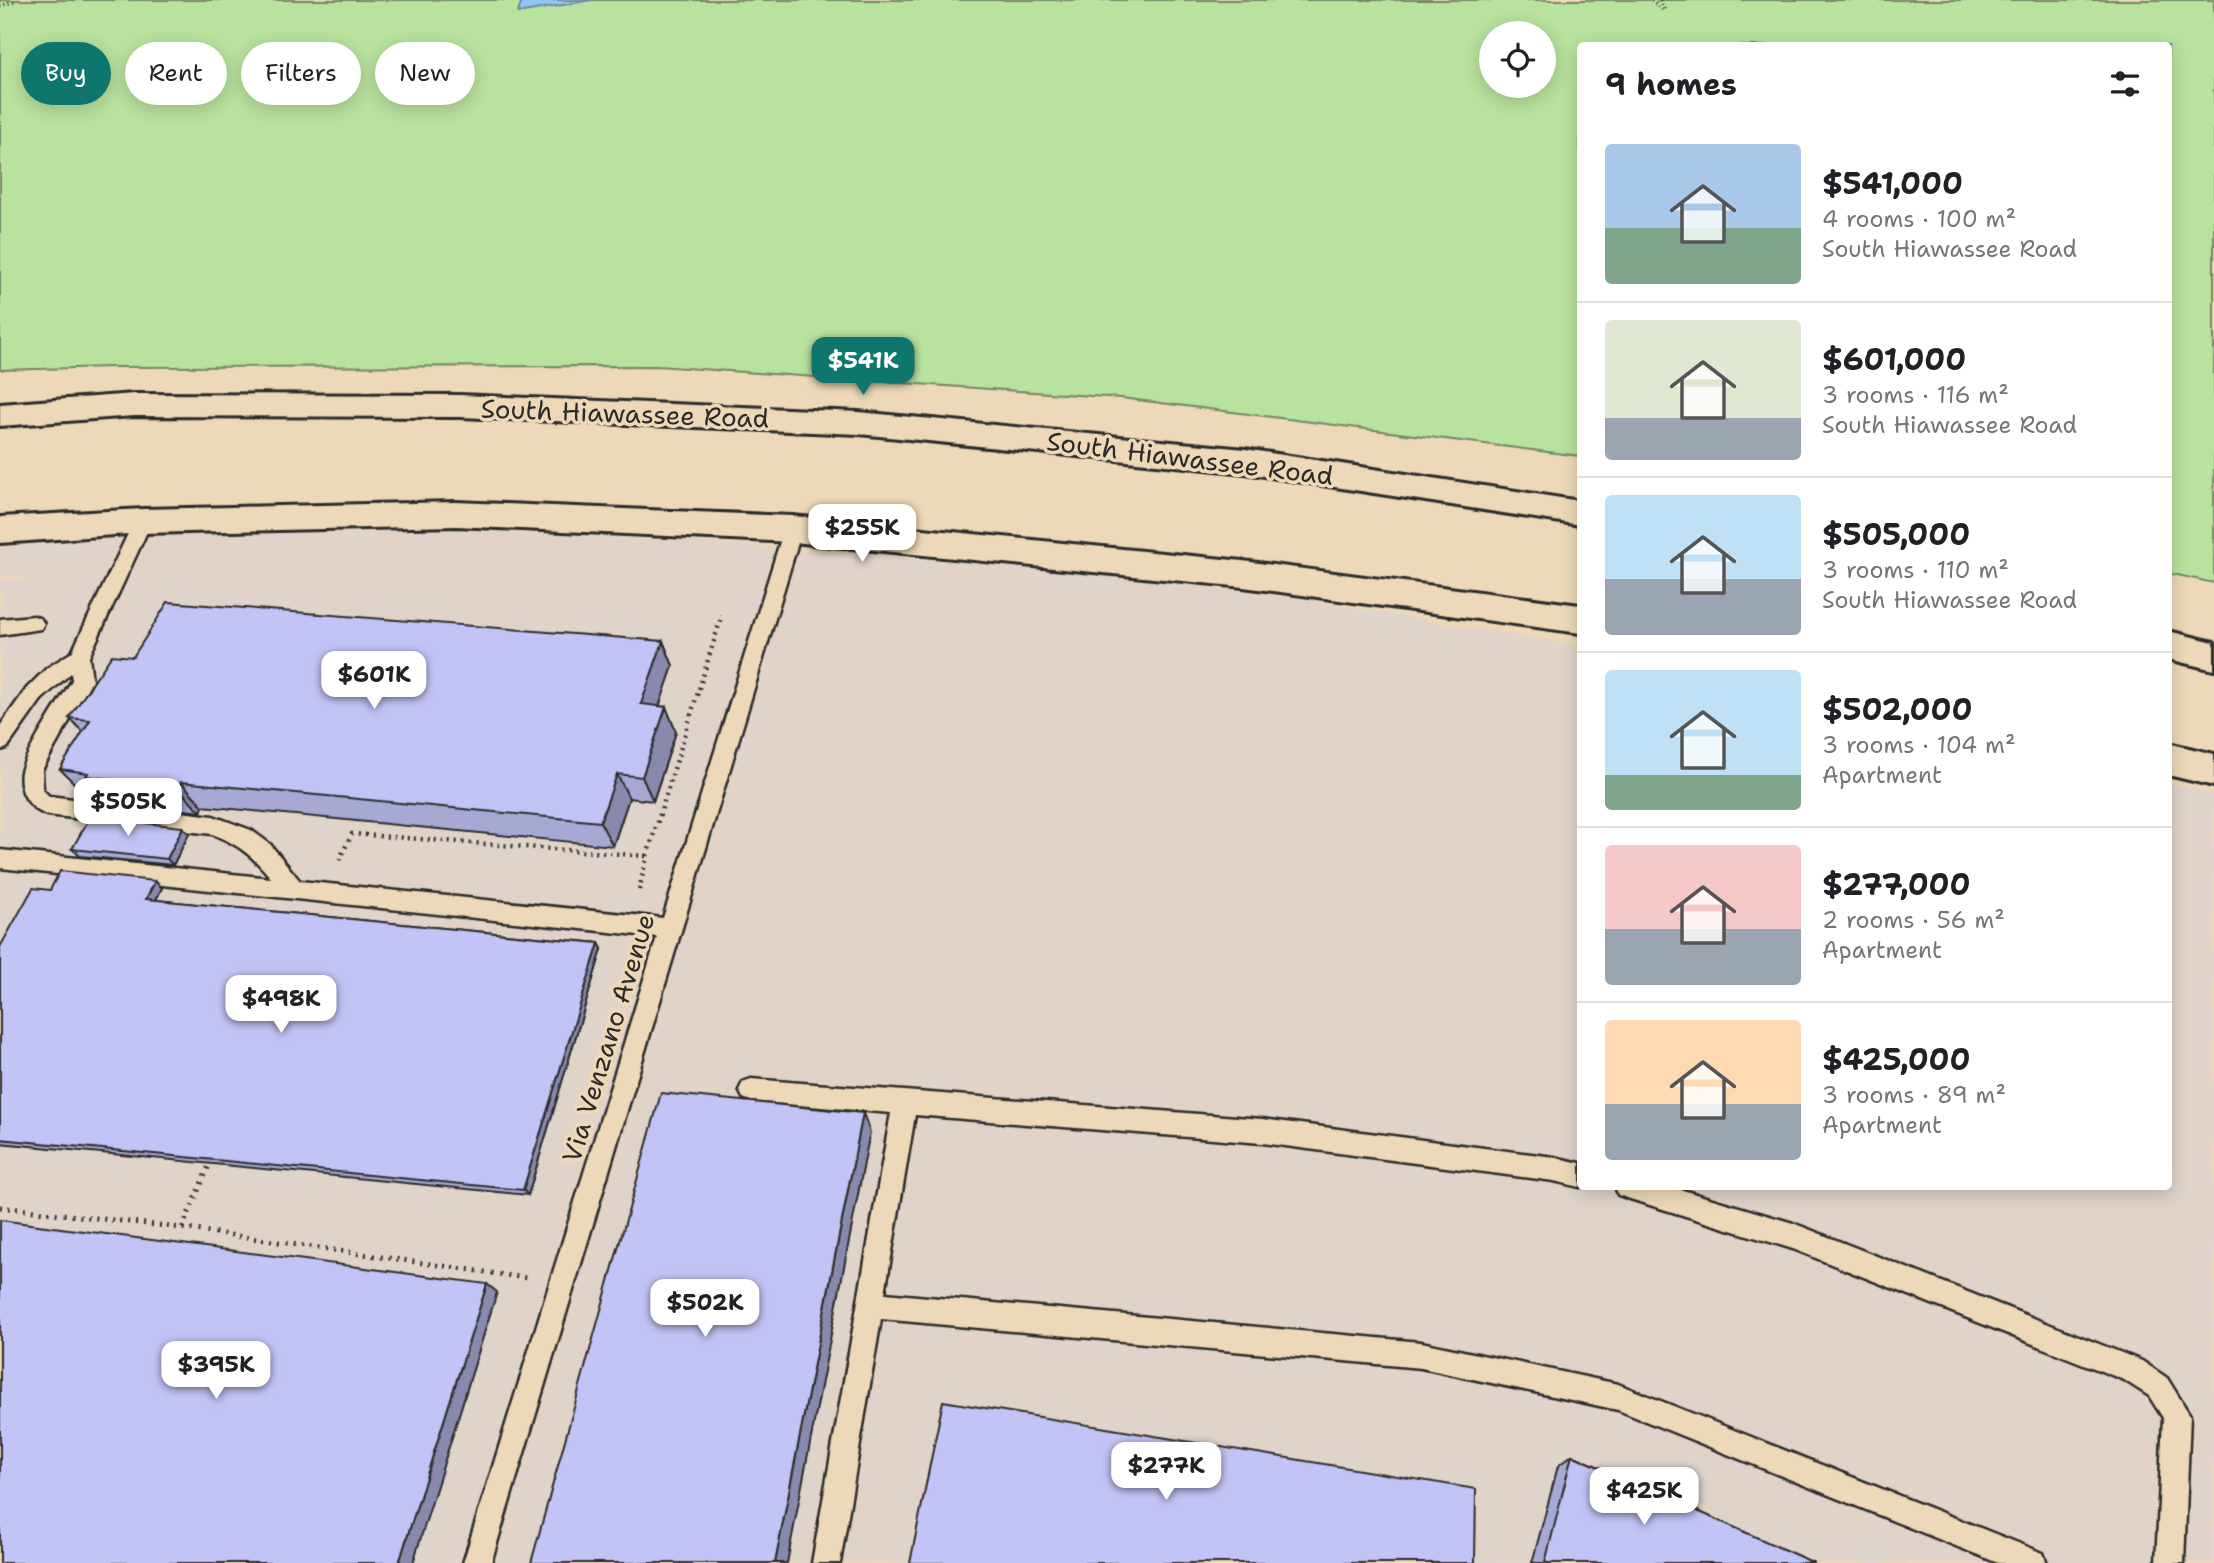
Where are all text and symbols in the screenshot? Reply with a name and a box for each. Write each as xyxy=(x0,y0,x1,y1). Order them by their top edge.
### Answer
map controls xyxy=(1479,21,1556,98)
button: locate xyxy=(1479,21,1556,98)
chip: Buy xyxy=(21,42,111,105)
chip: Rent xyxy=(125,42,227,105)
chip: Filters xyxy=(241,42,361,105)
chip: New xyxy=(375,42,475,105)
text: 9 homes xyxy=(1605,64,1737,105)
icon: filters xyxy=(2106,65,2144,103)
text: $541,000 xyxy=(1822,163,1963,204)
icon: home xyxy=(1661,172,1745,256)
text: 4 rooms · 100 m² xyxy=(1822,204,2016,234)
text: South Hiawassee Road xyxy=(1822,234,2077,264)
pin: $541K xyxy=(814,338,912,397)
text: $601,000 xyxy=(1822,339,1966,380)
text: $541K xyxy=(828,345,898,375)
icon: home xyxy=(1661,348,1745,432)
text: 3 rooms · 116 m² xyxy=(1822,380,2009,410)
street label: South Hiawassee Road xyxy=(480,390,770,436)
text: South Hiawassee Road xyxy=(1822,410,2077,440)
street label: South Hiawassee Road xyxy=(1045,423,1335,493)
pin: $255K xyxy=(813,504,911,564)
text: $255K xyxy=(824,512,900,542)
text: $505,000 xyxy=(1822,514,1970,555)
icon: home xyxy=(1661,523,1745,607)
text: 3 rooms · 110 m² xyxy=(1822,555,2009,585)
text: South Hiawassee Road xyxy=(1822,585,2077,615)
pin: $601K xyxy=(325,652,423,711)
text: $601K xyxy=(337,659,411,689)
text: $502,000 xyxy=(1822,689,1972,730)
icon: home xyxy=(1661,698,1745,782)
text: 3 rooms · 104 m² xyxy=(1822,730,2015,760)
text: Apartment xyxy=(1822,760,1942,790)
pin: $505K xyxy=(79,778,177,838)
text: $505K xyxy=(90,786,166,816)
text: $277,000 xyxy=(1822,864,1971,905)
icon: home xyxy=(1661,873,1745,957)
text: 2 rooms · 56 m² xyxy=(1822,905,2005,935)
street label: Via Venzano Avenue xyxy=(554,909,662,1167)
text: Apartment xyxy=(1822,935,1942,965)
pin: $498K xyxy=(232,976,330,1035)
text: $498K xyxy=(241,983,321,1013)
text: $425,000 xyxy=(1822,1039,1971,1080)
icon: home xyxy=(1661,1048,1745,1132)
text: 3 rooms · 89 m² xyxy=(1822,1080,2006,1110)
text: Apartment xyxy=(1822,1110,1942,1140)
pin: $502K xyxy=(656,1280,754,1339)
text: $502K xyxy=(666,1287,744,1317)
pin: $395K xyxy=(167,1342,265,1401)
text: $395K xyxy=(177,1349,255,1379)
pin: $277K xyxy=(1117,1442,1215,1502)
text: $277K xyxy=(1127,1450,1205,1480)
pin: $425K xyxy=(1595,1468,1693,1527)
text: $425K xyxy=(1606,1475,1682,1505)

